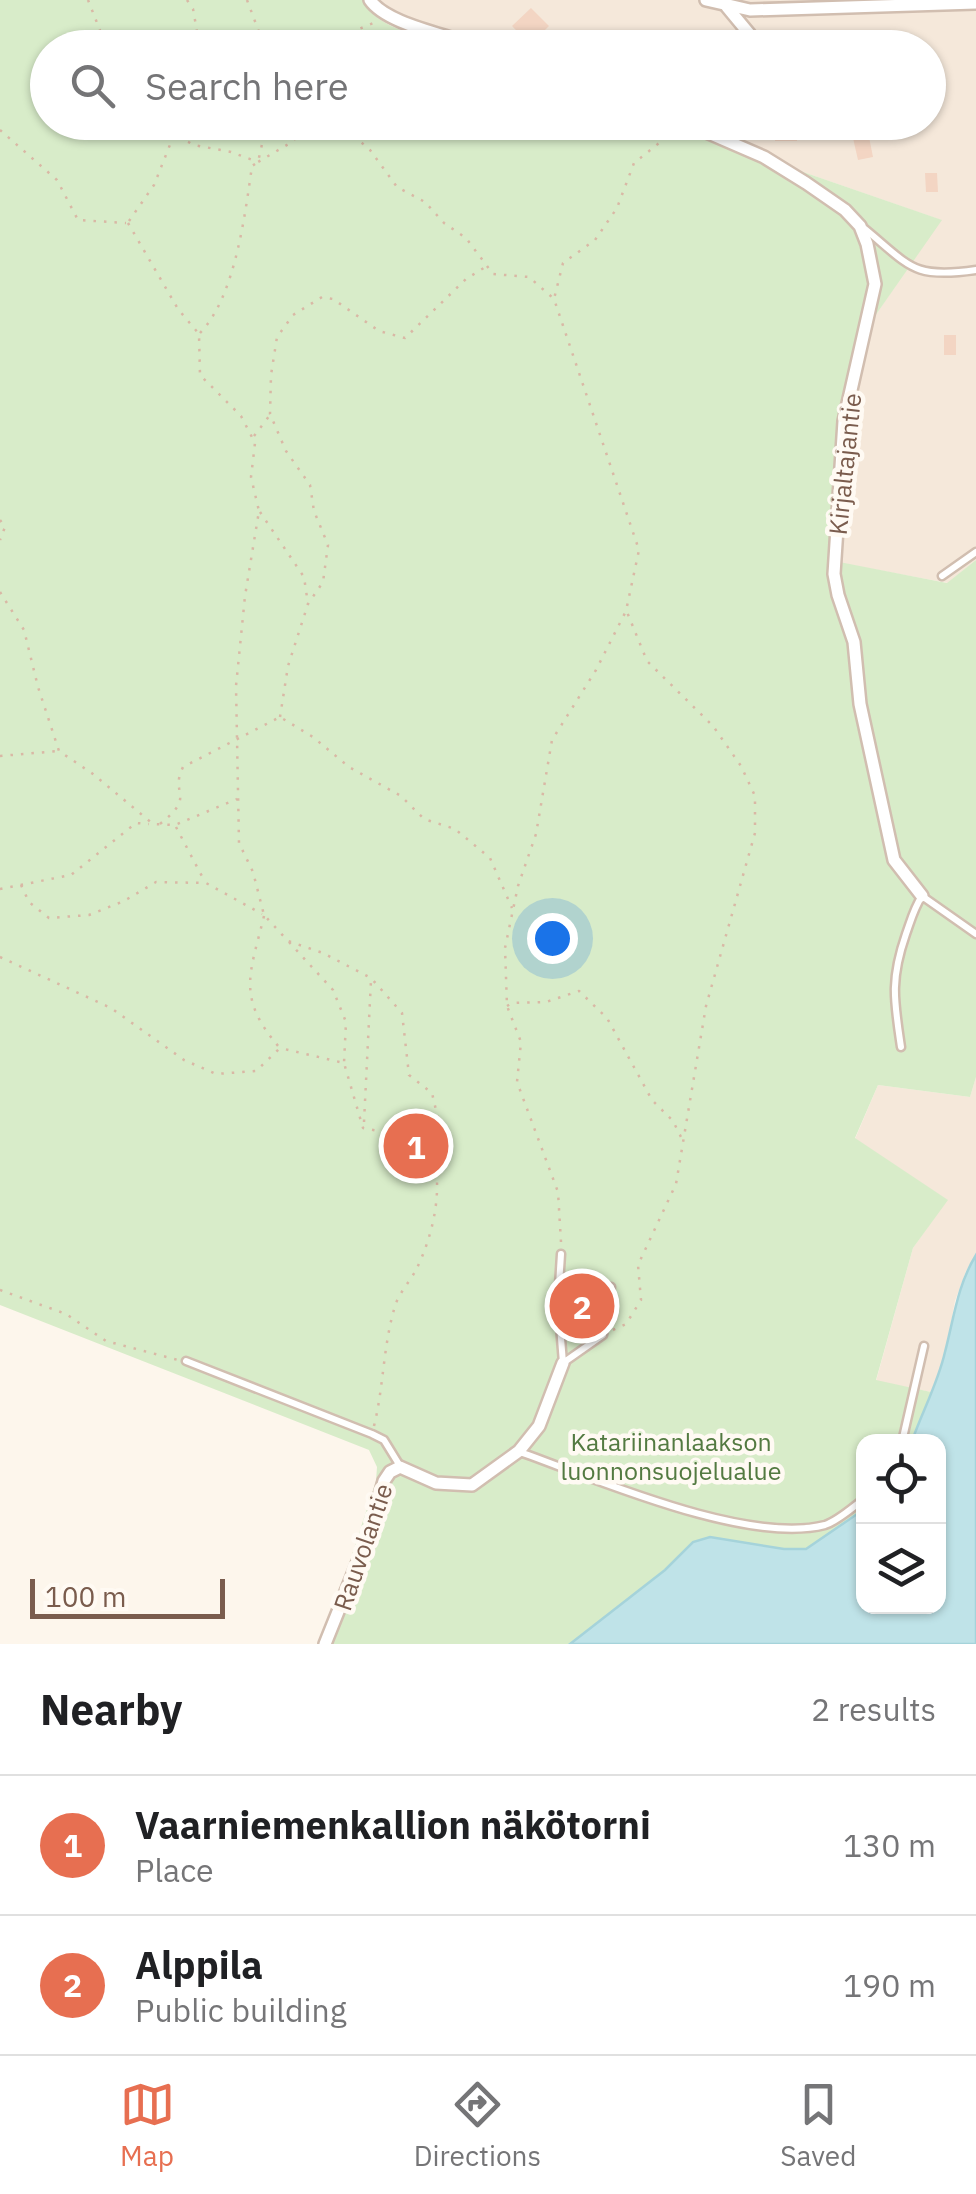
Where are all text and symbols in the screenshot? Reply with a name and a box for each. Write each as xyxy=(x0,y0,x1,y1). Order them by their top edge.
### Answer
search box xyxy=(30,30,946,140)
icon: search xyxy=(65,58,120,113)
text: Search here xyxy=(145,61,349,110)
street label: Kirjaltajantie xyxy=(821,391,868,536)
your location xyxy=(527,913,578,964)
pin: 1 xyxy=(384,1108,448,1184)
pin: 2 xyxy=(550,1268,614,1344)
park label: Katariinanlaakson luonnonsuojelualue xyxy=(560,1425,782,1487)
map controls xyxy=(856,1434,946,1614)
button: locate xyxy=(856,1434,946,1524)
street label: Rauvolantie xyxy=(325,1479,400,1615)
button: layers xyxy=(856,1524,946,1614)
scale bar xyxy=(30,1574,225,1618)
text: 100 m xyxy=(45,1578,126,1615)
text: Nearby xyxy=(40,1682,182,1737)
text: 2 results xyxy=(811,1688,936,1730)
text: Vaarniemenkallion näkötorni xyxy=(135,1800,651,1849)
text: 1 xyxy=(63,1824,82,1866)
text: 130 m xyxy=(843,1824,936,1866)
text: Place xyxy=(135,1849,214,1891)
text: Alppila xyxy=(135,1940,263,1989)
text: 2 xyxy=(63,1964,82,2006)
text: 190 m xyxy=(843,1964,936,2006)
text: Public building xyxy=(135,1989,347,2031)
tab: Map xyxy=(120,2077,175,2174)
tab: Directions xyxy=(414,2077,541,2174)
tab: Saved xyxy=(780,2077,856,2174)

